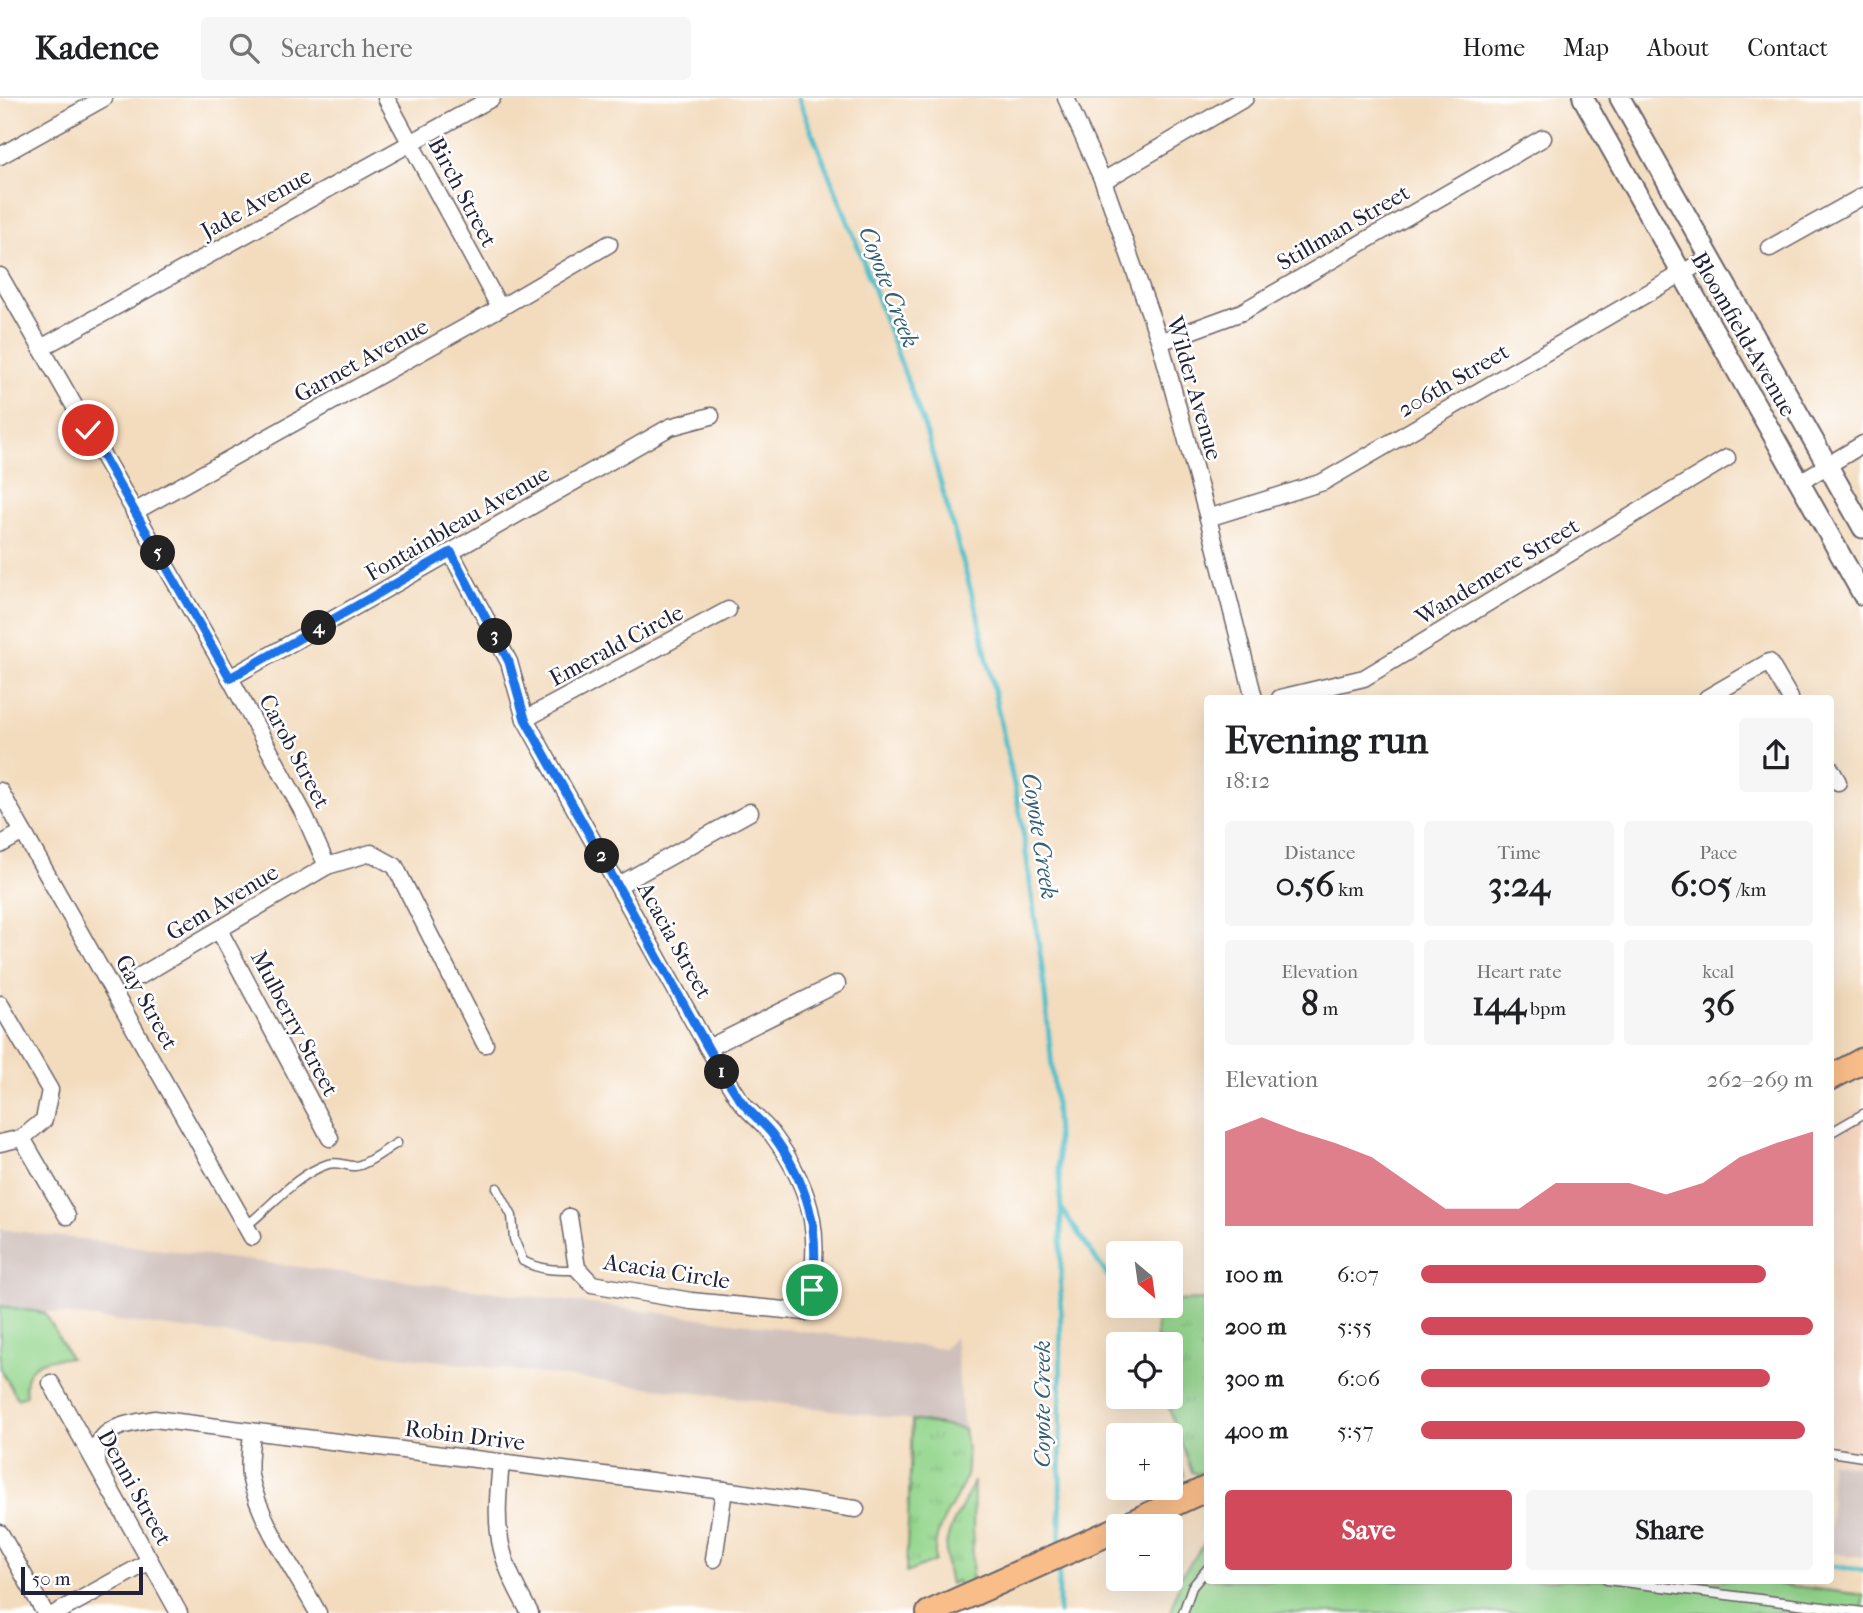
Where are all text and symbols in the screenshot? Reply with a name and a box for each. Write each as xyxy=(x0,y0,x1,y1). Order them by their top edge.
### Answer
search box xyxy=(201,17,691,80)
text: Kadence xyxy=(35,29,159,68)
icon: search xyxy=(225,29,263,67)
text: Search here xyxy=(281,33,413,64)
text: Home xyxy=(1463,34,1525,62)
text: Map xyxy=(1563,34,1609,62)
text: About xyxy=(1647,34,1709,62)
text: Contact xyxy=(1747,34,1828,62)
street label: Birch Street xyxy=(422,133,503,252)
street label: Jade Avenue xyxy=(195,162,316,246)
street label: Stillman Street xyxy=(1272,179,1414,276)
water label: Coyote Creek xyxy=(853,222,925,352)
street label: Bloomfield Avenue xyxy=(1686,247,1802,421)
street label: Wilder Avenue xyxy=(1161,312,1228,463)
street label: Garnet Avenue xyxy=(290,313,433,408)
street label: 206th Street xyxy=(1393,338,1514,423)
pin xyxy=(58,400,118,460)
icon: check xyxy=(69,411,107,449)
street label: Fontainbleau Avenue xyxy=(360,460,554,587)
street label: Wandemere Street xyxy=(1410,512,1584,631)
pin: 5 xyxy=(140,536,176,570)
text: 5 xyxy=(153,541,162,563)
street label: Emerald Circle xyxy=(545,599,688,692)
pin: 4 xyxy=(302,610,336,646)
text: 4 xyxy=(313,616,324,638)
pin: 3 xyxy=(477,618,512,654)
text: 3 xyxy=(491,624,498,646)
street label: Carob Street xyxy=(253,690,336,813)
text: Evening run xyxy=(1225,718,1428,763)
button: share xyxy=(1739,718,1813,792)
text: 18:12 xyxy=(1225,767,1270,794)
water label: Coyote Creek xyxy=(1016,771,1064,901)
pin: 2 xyxy=(584,838,620,874)
text: Distance xyxy=(1284,842,1355,864)
text: Time xyxy=(1497,842,1541,864)
text: Pace xyxy=(1699,842,1737,864)
text: 2 xyxy=(597,844,606,866)
street label: Gem Avenue xyxy=(161,858,283,946)
text: 0.56 xyxy=(1275,864,1334,905)
text: 3:24 xyxy=(1488,864,1550,905)
text: 6:05 xyxy=(1670,864,1732,905)
street label: Acacia Street xyxy=(631,876,718,1003)
text: km xyxy=(1334,879,1364,901)
text: /km xyxy=(1732,879,1766,901)
street label: Mulberry Street xyxy=(245,946,344,1101)
street label: Gay Street xyxy=(109,950,184,1054)
text: Elevation xyxy=(1281,961,1358,983)
text: Heart rate xyxy=(1476,961,1562,983)
text: kcal xyxy=(1702,961,1734,983)
text: 8 xyxy=(1301,983,1319,1024)
text: 144 xyxy=(1472,983,1526,1024)
text: 36 xyxy=(1702,983,1735,1024)
text: m xyxy=(1319,998,1338,1020)
text: bpm xyxy=(1526,998,1566,1020)
pin: 1 xyxy=(704,1054,740,1090)
text: 1 xyxy=(718,1060,725,1082)
text: Elevation xyxy=(1225,1066,1318,1093)
text: 262–269 m xyxy=(1706,1066,1813,1093)
north arrow xyxy=(1106,1241,1183,1318)
map controls xyxy=(1106,1241,1183,1591)
street label: Acacia Circle xyxy=(601,1248,732,1295)
pin xyxy=(782,1260,842,1320)
text: 100 m xyxy=(1225,1261,1283,1288)
text: 6:07 xyxy=(1337,1261,1379,1288)
icon: arrive xyxy=(793,1271,831,1309)
text: 200 m xyxy=(1225,1313,1286,1340)
text: 5:55 xyxy=(1337,1313,1372,1340)
button: locate xyxy=(1106,1332,1183,1409)
water label: Coyote Creek xyxy=(1028,1340,1056,1468)
text: 300 m xyxy=(1225,1365,1284,1392)
text: 6:06 xyxy=(1337,1365,1380,1392)
street label: Robin Drive xyxy=(403,1415,527,1456)
text: 400 m xyxy=(1225,1417,1288,1444)
text: 5:57 xyxy=(1337,1417,1374,1444)
button: + xyxy=(1106,1423,1183,1500)
street label: Denni Street xyxy=(92,1425,177,1550)
button: Save xyxy=(1225,1490,1512,1570)
button: Share xyxy=(1526,1490,1813,1570)
button: − xyxy=(1106,1514,1183,1591)
scale bar xyxy=(21,1564,144,1596)
text: 50 m xyxy=(32,1568,71,1590)

